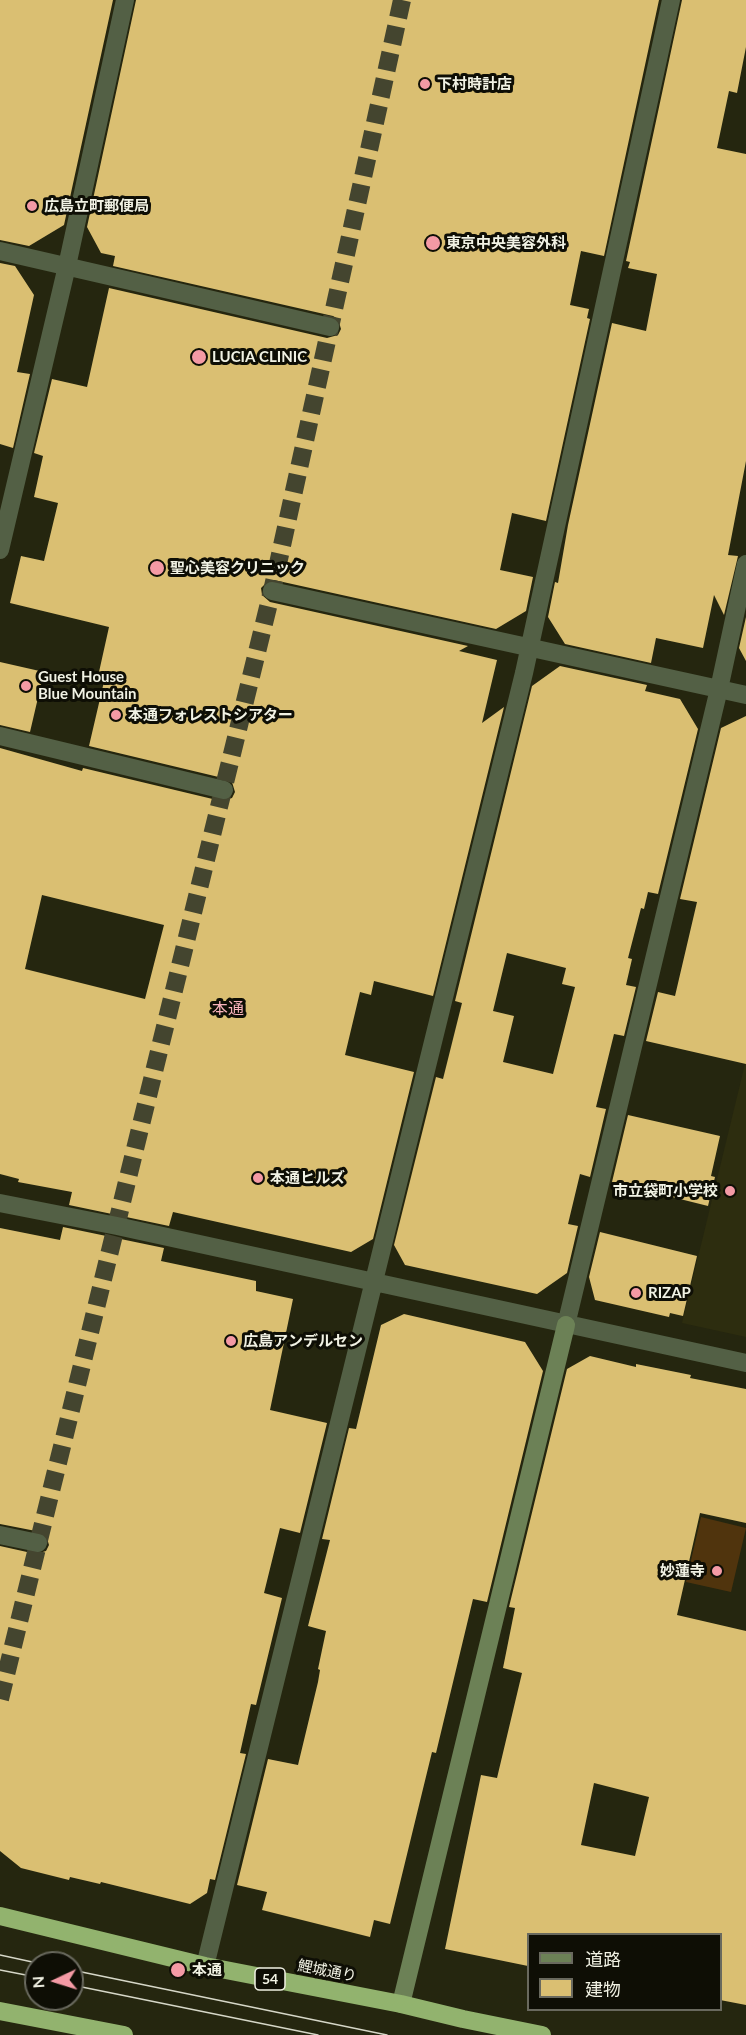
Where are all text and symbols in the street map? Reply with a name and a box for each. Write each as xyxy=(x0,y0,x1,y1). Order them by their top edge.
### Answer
place label: 下村時計店 xyxy=(437,75,512,93)
marker: 下村時計店 xyxy=(418,77,432,91)
place label: 広島立町郵便局 xyxy=(44,197,149,215)
marker: 広島立町郵便局 xyxy=(25,199,39,213)
marker: 東京中央美容外科 xyxy=(424,234,442,252)
place label: 東京中央美容外科 xyxy=(446,234,566,252)
marker: LUCIA CLINIC xyxy=(190,348,208,366)
place label: LUCIA CLINIC xyxy=(212,348,307,366)
marker: 聖心美容クリニック xyxy=(148,559,166,577)
place label: 聖心美容クリニック xyxy=(170,559,305,577)
place label: Guest House Blue Mountain xyxy=(38,668,136,703)
marker: Guest House Blue Mountain xyxy=(19,679,33,693)
place label: 本通フォレストシアター xyxy=(128,706,293,724)
marker: 本通フォレストシアター xyxy=(109,708,123,722)
district label: 本通 xyxy=(212,999,244,1019)
place label: 本通ヒルズ xyxy=(270,1169,345,1187)
marker: 本通ヒルズ xyxy=(251,1171,265,1185)
place label: 市立袋町小学校 xyxy=(613,1182,718,1200)
marker: 市立袋町小学校 xyxy=(723,1184,737,1198)
place label: RIZAP xyxy=(648,1284,691,1302)
marker: RIZAP xyxy=(629,1286,643,1300)
place label: 広島アンデルセン xyxy=(243,1332,363,1350)
marker: 広島アンデルセン xyxy=(224,1334,238,1348)
place label: 妙蓮寺 xyxy=(660,1562,705,1580)
marker: 妙蓮寺 xyxy=(710,1564,724,1578)
legend xyxy=(527,1933,722,2011)
text: 道路 xyxy=(585,1948,621,1970)
north arrow xyxy=(24,1951,84,2011)
street label: 鯉城通り xyxy=(296,1956,358,1986)
marker: 本通 xyxy=(169,1961,187,1979)
place label: 本通 xyxy=(192,1961,222,1979)
road number: 54 xyxy=(255,1968,285,1990)
text: N xyxy=(28,1975,47,1989)
text: 建物 xyxy=(585,1978,621,2000)

